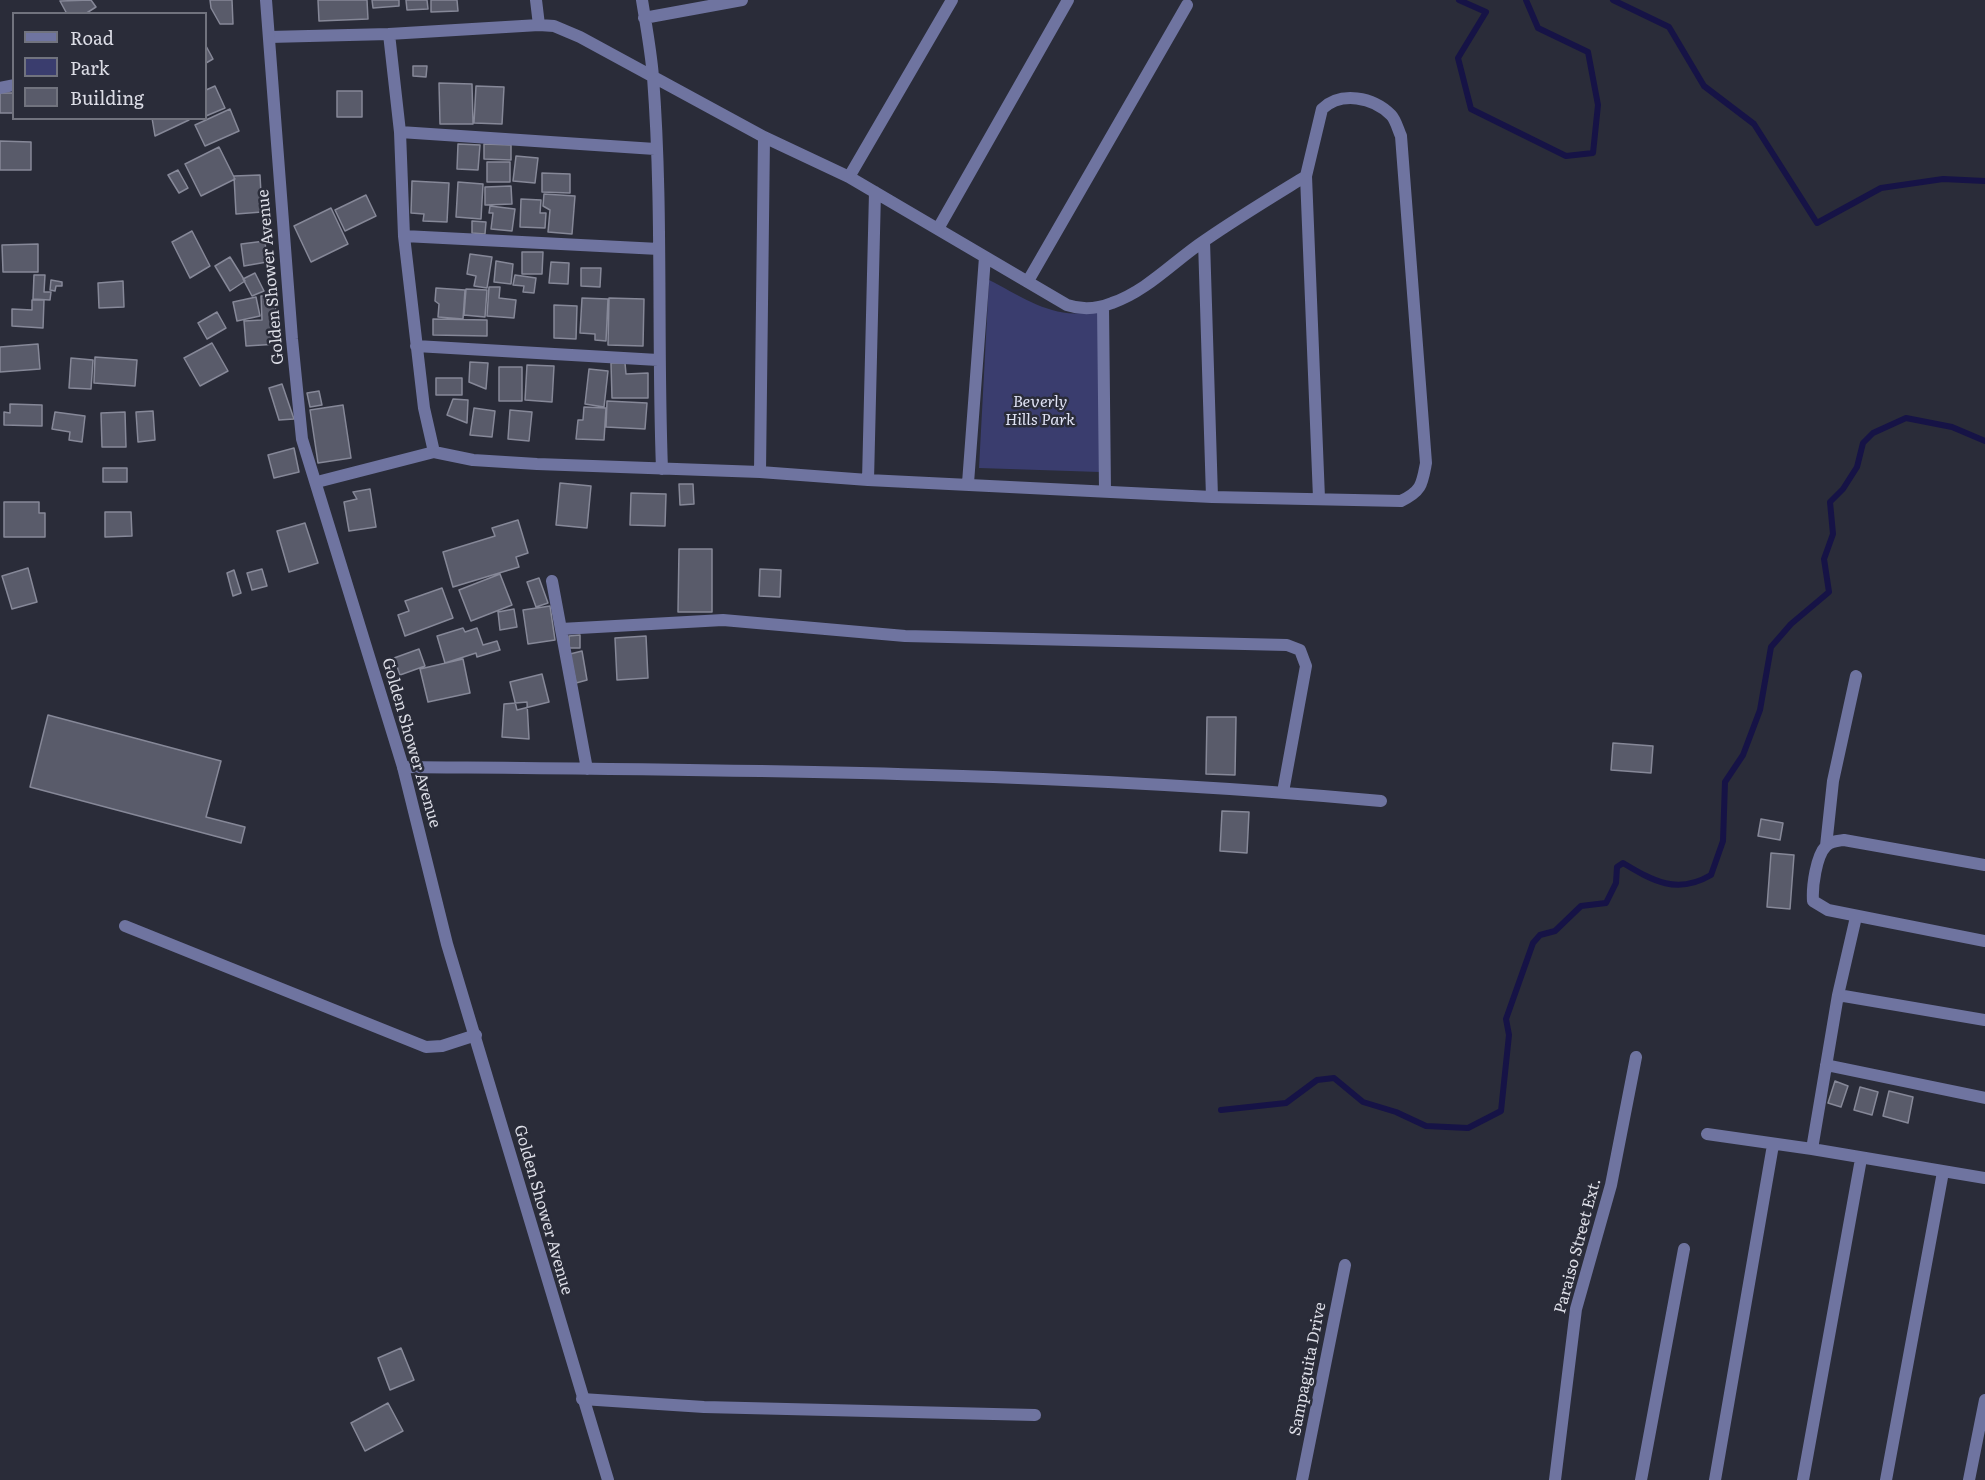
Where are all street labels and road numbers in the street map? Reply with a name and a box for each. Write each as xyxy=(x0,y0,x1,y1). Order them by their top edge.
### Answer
street label: Golden Shower Avenue xyxy=(254,189,288,365)
street label: Golden Shower Avenue xyxy=(378,656,444,830)
street label: Golden Shower Avenue xyxy=(510,1123,576,1297)
street label: Paraiso Street Ext. xyxy=(1551,1176,1605,1316)
street label: Sampaguita Drive xyxy=(1286,1301,1330,1437)

